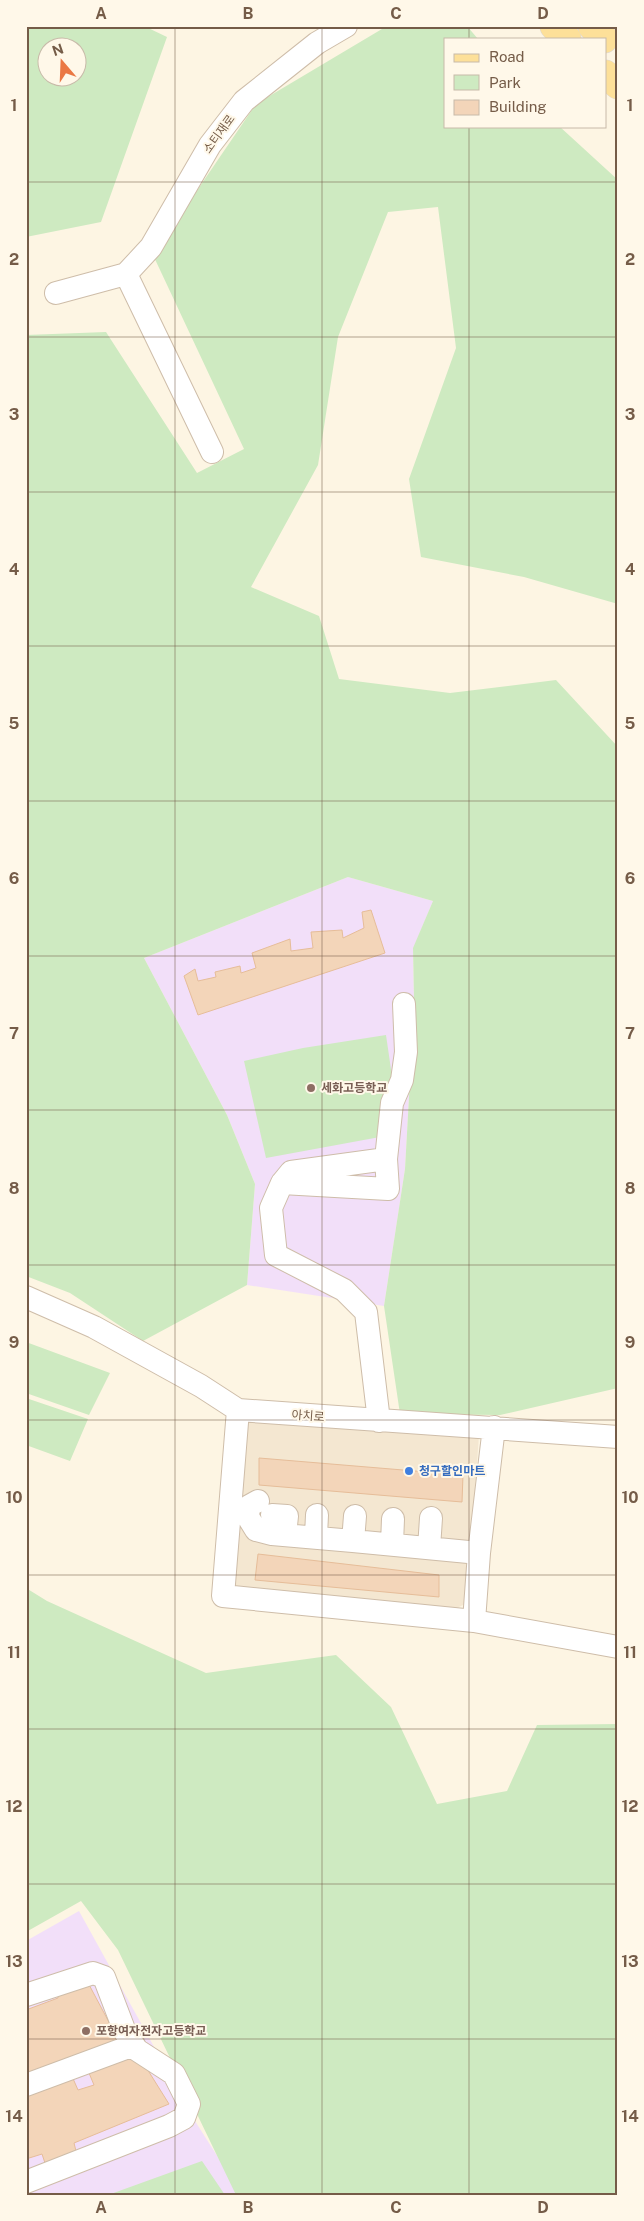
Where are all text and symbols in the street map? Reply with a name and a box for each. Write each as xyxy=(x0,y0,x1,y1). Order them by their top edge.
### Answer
text: A xyxy=(95,4,107,23)
text: B xyxy=(243,4,254,23)
text: C xyxy=(390,4,402,23)
text: D xyxy=(537,4,549,23)
north arrow xyxy=(38,38,88,88)
legend xyxy=(444,38,606,128)
text: N xyxy=(50,40,66,59)
text: Road xyxy=(489,48,525,65)
text: Park xyxy=(489,74,521,91)
text: 1 xyxy=(11,96,17,115)
text: 1 xyxy=(627,96,633,115)
text: Building xyxy=(489,98,547,115)
street label: 소티재로 xyxy=(200,112,238,156)
text: 2 xyxy=(9,250,19,269)
text: 2 xyxy=(625,250,635,269)
text: 3 xyxy=(9,405,19,424)
text: 3 xyxy=(625,405,635,424)
text: 4 xyxy=(9,560,20,579)
text: 4 xyxy=(625,560,636,579)
text: 5 xyxy=(9,714,20,733)
text: 5 xyxy=(625,714,636,733)
text: 6 xyxy=(9,869,19,888)
text: 6 xyxy=(625,869,635,888)
text: 7 xyxy=(9,1024,19,1043)
text: 7 xyxy=(625,1024,635,1043)
place label: 세화고등학교 xyxy=(321,1081,387,1095)
marker: 세화고등학교 xyxy=(305,1082,317,1094)
text: 8 xyxy=(9,1179,20,1198)
text: 8 xyxy=(625,1179,636,1198)
text: 9 xyxy=(9,1333,19,1352)
text: 9 xyxy=(625,1333,635,1352)
street label: 아치로 xyxy=(291,1408,325,1424)
place label: 청구할인마트 xyxy=(419,1464,485,1478)
marker: 청구할인마트 xyxy=(403,1465,415,1477)
text: 10 xyxy=(5,1488,23,1507)
text: 10 xyxy=(621,1488,639,1507)
text: 11 xyxy=(7,1643,21,1662)
text: 11 xyxy=(623,1643,637,1662)
text: 12 xyxy=(5,1797,23,1816)
text: 12 xyxy=(621,1797,639,1816)
text: 13 xyxy=(5,1952,23,1971)
text: 13 xyxy=(621,1952,639,1971)
place label: 포항여자전자고등학교 xyxy=(96,2024,206,2038)
marker: 포항여자전자고등학교 xyxy=(80,2025,92,2037)
text: 14 xyxy=(5,2107,23,2126)
text: 14 xyxy=(621,2107,639,2126)
text: A xyxy=(95,2198,107,2217)
text: B xyxy=(243,2198,254,2217)
text: C xyxy=(390,2198,402,2217)
text: D xyxy=(537,2198,549,2217)

